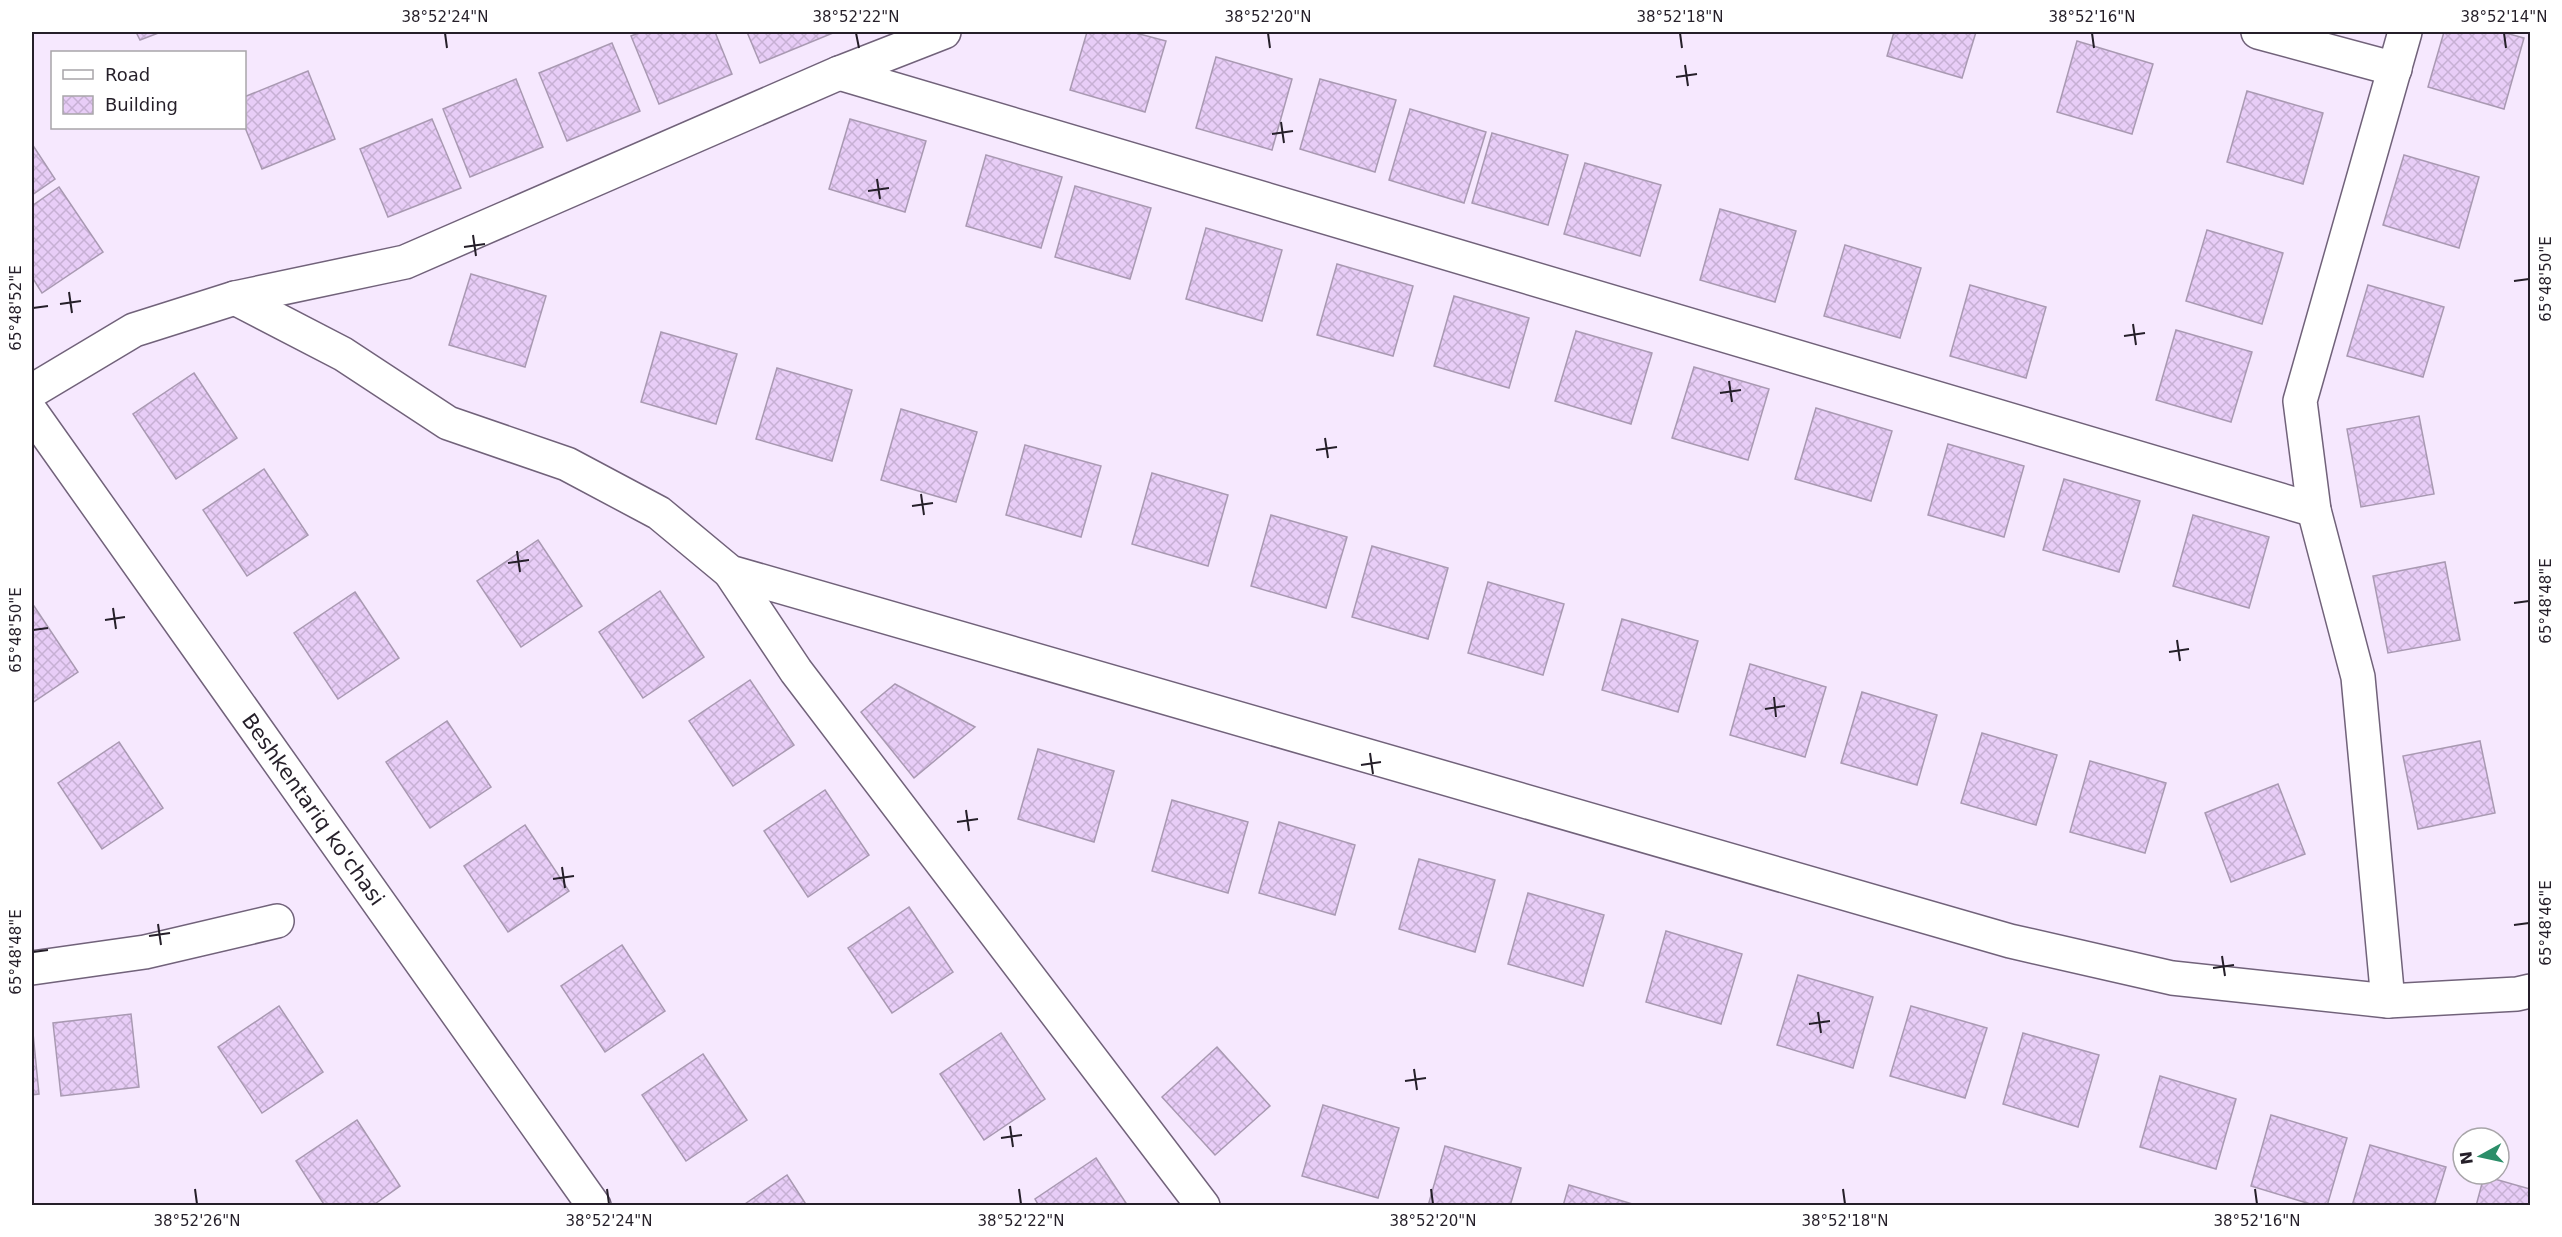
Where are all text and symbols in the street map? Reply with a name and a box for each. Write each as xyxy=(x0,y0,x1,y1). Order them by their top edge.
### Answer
text: 38°52'24"N xyxy=(401,8,489,26)
text: 38°52'22"N xyxy=(812,8,900,26)
text: 38°52'20"N xyxy=(1224,8,1312,26)
text: 38°52'18"N xyxy=(1636,8,1724,26)
text: 38°52'16"N xyxy=(2048,8,2136,26)
text: 38°52'14"N xyxy=(2460,8,2548,26)
legend xyxy=(51,51,246,129)
text: Road xyxy=(105,64,150,85)
text: Building xyxy=(105,94,178,115)
text: 65°48'50"E xyxy=(2537,236,2555,322)
text: 65°48'52"E xyxy=(7,265,25,351)
text: 65°48'48"E xyxy=(2537,558,2555,644)
text: 65°48'50"E xyxy=(7,587,25,673)
street label: Beshkentariq ko'chasi xyxy=(237,709,389,910)
text: 65°48'46"E xyxy=(2537,880,2555,966)
text: 65°48'48"E xyxy=(7,909,25,995)
north arrow xyxy=(2451,1126,2511,1186)
text: N xyxy=(2456,1150,2477,1166)
text: 38°52'26"N xyxy=(153,1212,241,1230)
text: 38°52'24"N xyxy=(565,1212,653,1230)
text: 38°52'22"N xyxy=(977,1212,1065,1230)
text: 38°52'20"N xyxy=(1389,1212,1477,1230)
text: 38°52'18"N xyxy=(1801,1212,1889,1230)
text: 38°52'16"N xyxy=(2213,1212,2301,1230)

